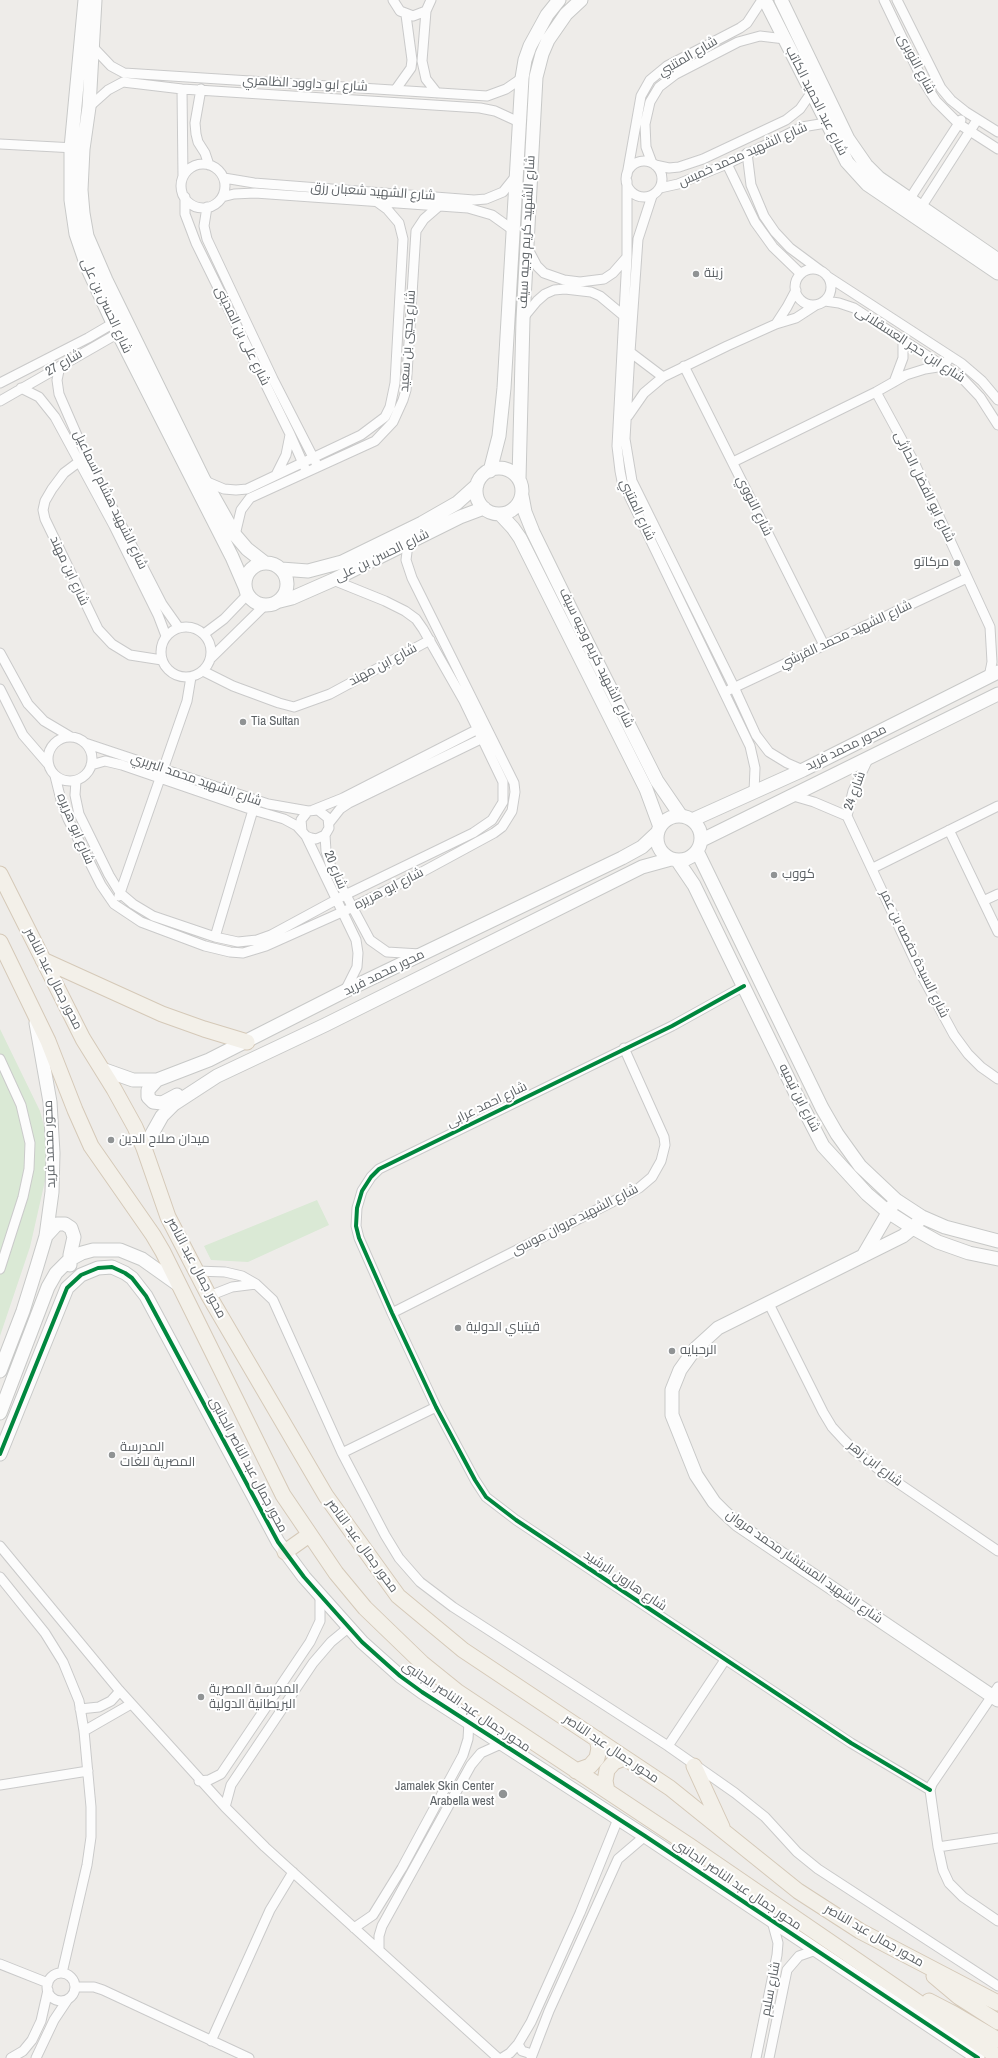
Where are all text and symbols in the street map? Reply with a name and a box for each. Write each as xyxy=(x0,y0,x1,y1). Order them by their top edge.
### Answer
street label: شارع النوبرى xyxy=(894,31,938,97)
street label: شارع المتنبي xyxy=(655,34,721,80)
street label: شارع عبد الحميد الكاتب xyxy=(782,44,850,158)
street label: شارع ابو داوود الظاهري xyxy=(242,73,368,95)
street label: شارع الشهيد محمد خميس xyxy=(676,119,810,191)
street label: شارع الشهيد كريم وجيه سيف xyxy=(515,155,539,309)
street label: شارع الشهيد شعبان رزق xyxy=(310,180,436,204)
street label: شارع الحسن بن على xyxy=(77,256,135,356)
place label: زينة xyxy=(704,266,723,282)
marker: زينة xyxy=(691,269,701,279)
street label: شارع على بن المدينى xyxy=(211,284,273,388)
street label: شارع يحيي بن سعيد xyxy=(397,289,419,393)
street label: شارع ابن حجر العسقلانى xyxy=(852,304,968,386)
street label: شارع 27 xyxy=(43,346,85,380)
street label: شارع الشهيد هشام اسماعيل xyxy=(70,428,150,572)
street label: شارع ابو الفضل الحارثى xyxy=(890,429,958,545)
street label: شارع النووي xyxy=(733,473,775,539)
street label: شارع المتنبي xyxy=(616,477,658,543)
street label: شارع الحسن بن على xyxy=(332,526,432,586)
street label: شارع ابن مهند xyxy=(46,534,92,608)
place label: مركاتو xyxy=(914,555,949,571)
marker: مركاتو xyxy=(952,558,962,568)
street label: شارع الشهيد كريم وجيه سيف xyxy=(555,586,637,730)
street label: شارع الشهيد محمد القرشي xyxy=(778,598,914,672)
street label: شارع ابن مهند xyxy=(346,641,420,689)
place label: Tia Sultan xyxy=(251,714,299,730)
marker: Tia Sultan xyxy=(238,717,248,727)
street label: محور محمد فريد xyxy=(803,722,889,774)
street label: شارع الشهيد محمد البربري xyxy=(128,750,264,810)
street label: شارع 24 xyxy=(841,770,869,812)
street label: شارع ابو هريره xyxy=(53,791,97,867)
street label: شارع 20 xyxy=(320,849,350,891)
street label: شارع ابو هريره xyxy=(352,865,426,913)
place label: كووب xyxy=(782,867,815,883)
marker: كووب xyxy=(769,870,779,880)
street label: شارع السيدة حفصه بن عمر xyxy=(876,887,952,1021)
street label: محور جمال عبد الناصر xyxy=(21,926,85,1032)
street label: محور محمد فريد xyxy=(341,947,427,999)
street label: شارع ابن تيميه xyxy=(775,1061,823,1135)
street label: شارع احمد عرابى xyxy=(444,1079,530,1131)
street label: محور محمد فريد xyxy=(41,1100,59,1188)
place label: ميدان صلاح الدين xyxy=(119,1132,210,1148)
marker: ميدان صلاح الدين xyxy=(106,1135,116,1145)
street label: شارع الشهيد مروان موسى xyxy=(509,1181,641,1259)
street label: محور جمال عبد الناصر xyxy=(163,1215,229,1321)
place label: قيتباي الدولية xyxy=(466,1320,540,1336)
marker: قيتباي الدولية xyxy=(453,1323,463,1333)
place label: الرحبايه xyxy=(680,1343,717,1359)
marker: الرحبايه xyxy=(667,1346,677,1356)
street label: محور جمال عبد الناصر الجانبى xyxy=(206,1394,290,1536)
street label: شارع ابن زهر xyxy=(845,1438,905,1490)
place label: المدرسة المصرية للغات xyxy=(120,1440,195,1471)
marker: المدرسة المصرية للغات xyxy=(107,1450,117,1460)
street label: محور جمال عبد الناصر xyxy=(323,1496,401,1596)
street label: شارع الشهيد المستشار محمد مروان xyxy=(723,1507,885,1627)
street label: شارع هارون الرشيد xyxy=(580,1547,670,1615)
street label: محور جمال عبد الناصر الجانبى xyxy=(399,1658,533,1756)
place label: المدرسة المصرية البريطانية الدولية xyxy=(209,1682,299,1713)
marker: المدرسة المصرية البريطانية الدولية xyxy=(196,1692,206,1702)
street label: محور جمال عبد الناصر xyxy=(560,1711,662,1787)
place label: Jamalek Skin Center Arabella west xyxy=(395,1779,494,1810)
marker: Jamalek Skin Center Arabella west xyxy=(497,1788,509,1800)
street label: محور جمال عبد الناصر الجانبى xyxy=(670,1836,804,1934)
street label: محور جمال عبد الناصر xyxy=(822,1901,926,1971)
street label: شارع سليم xyxy=(758,1960,784,2018)

